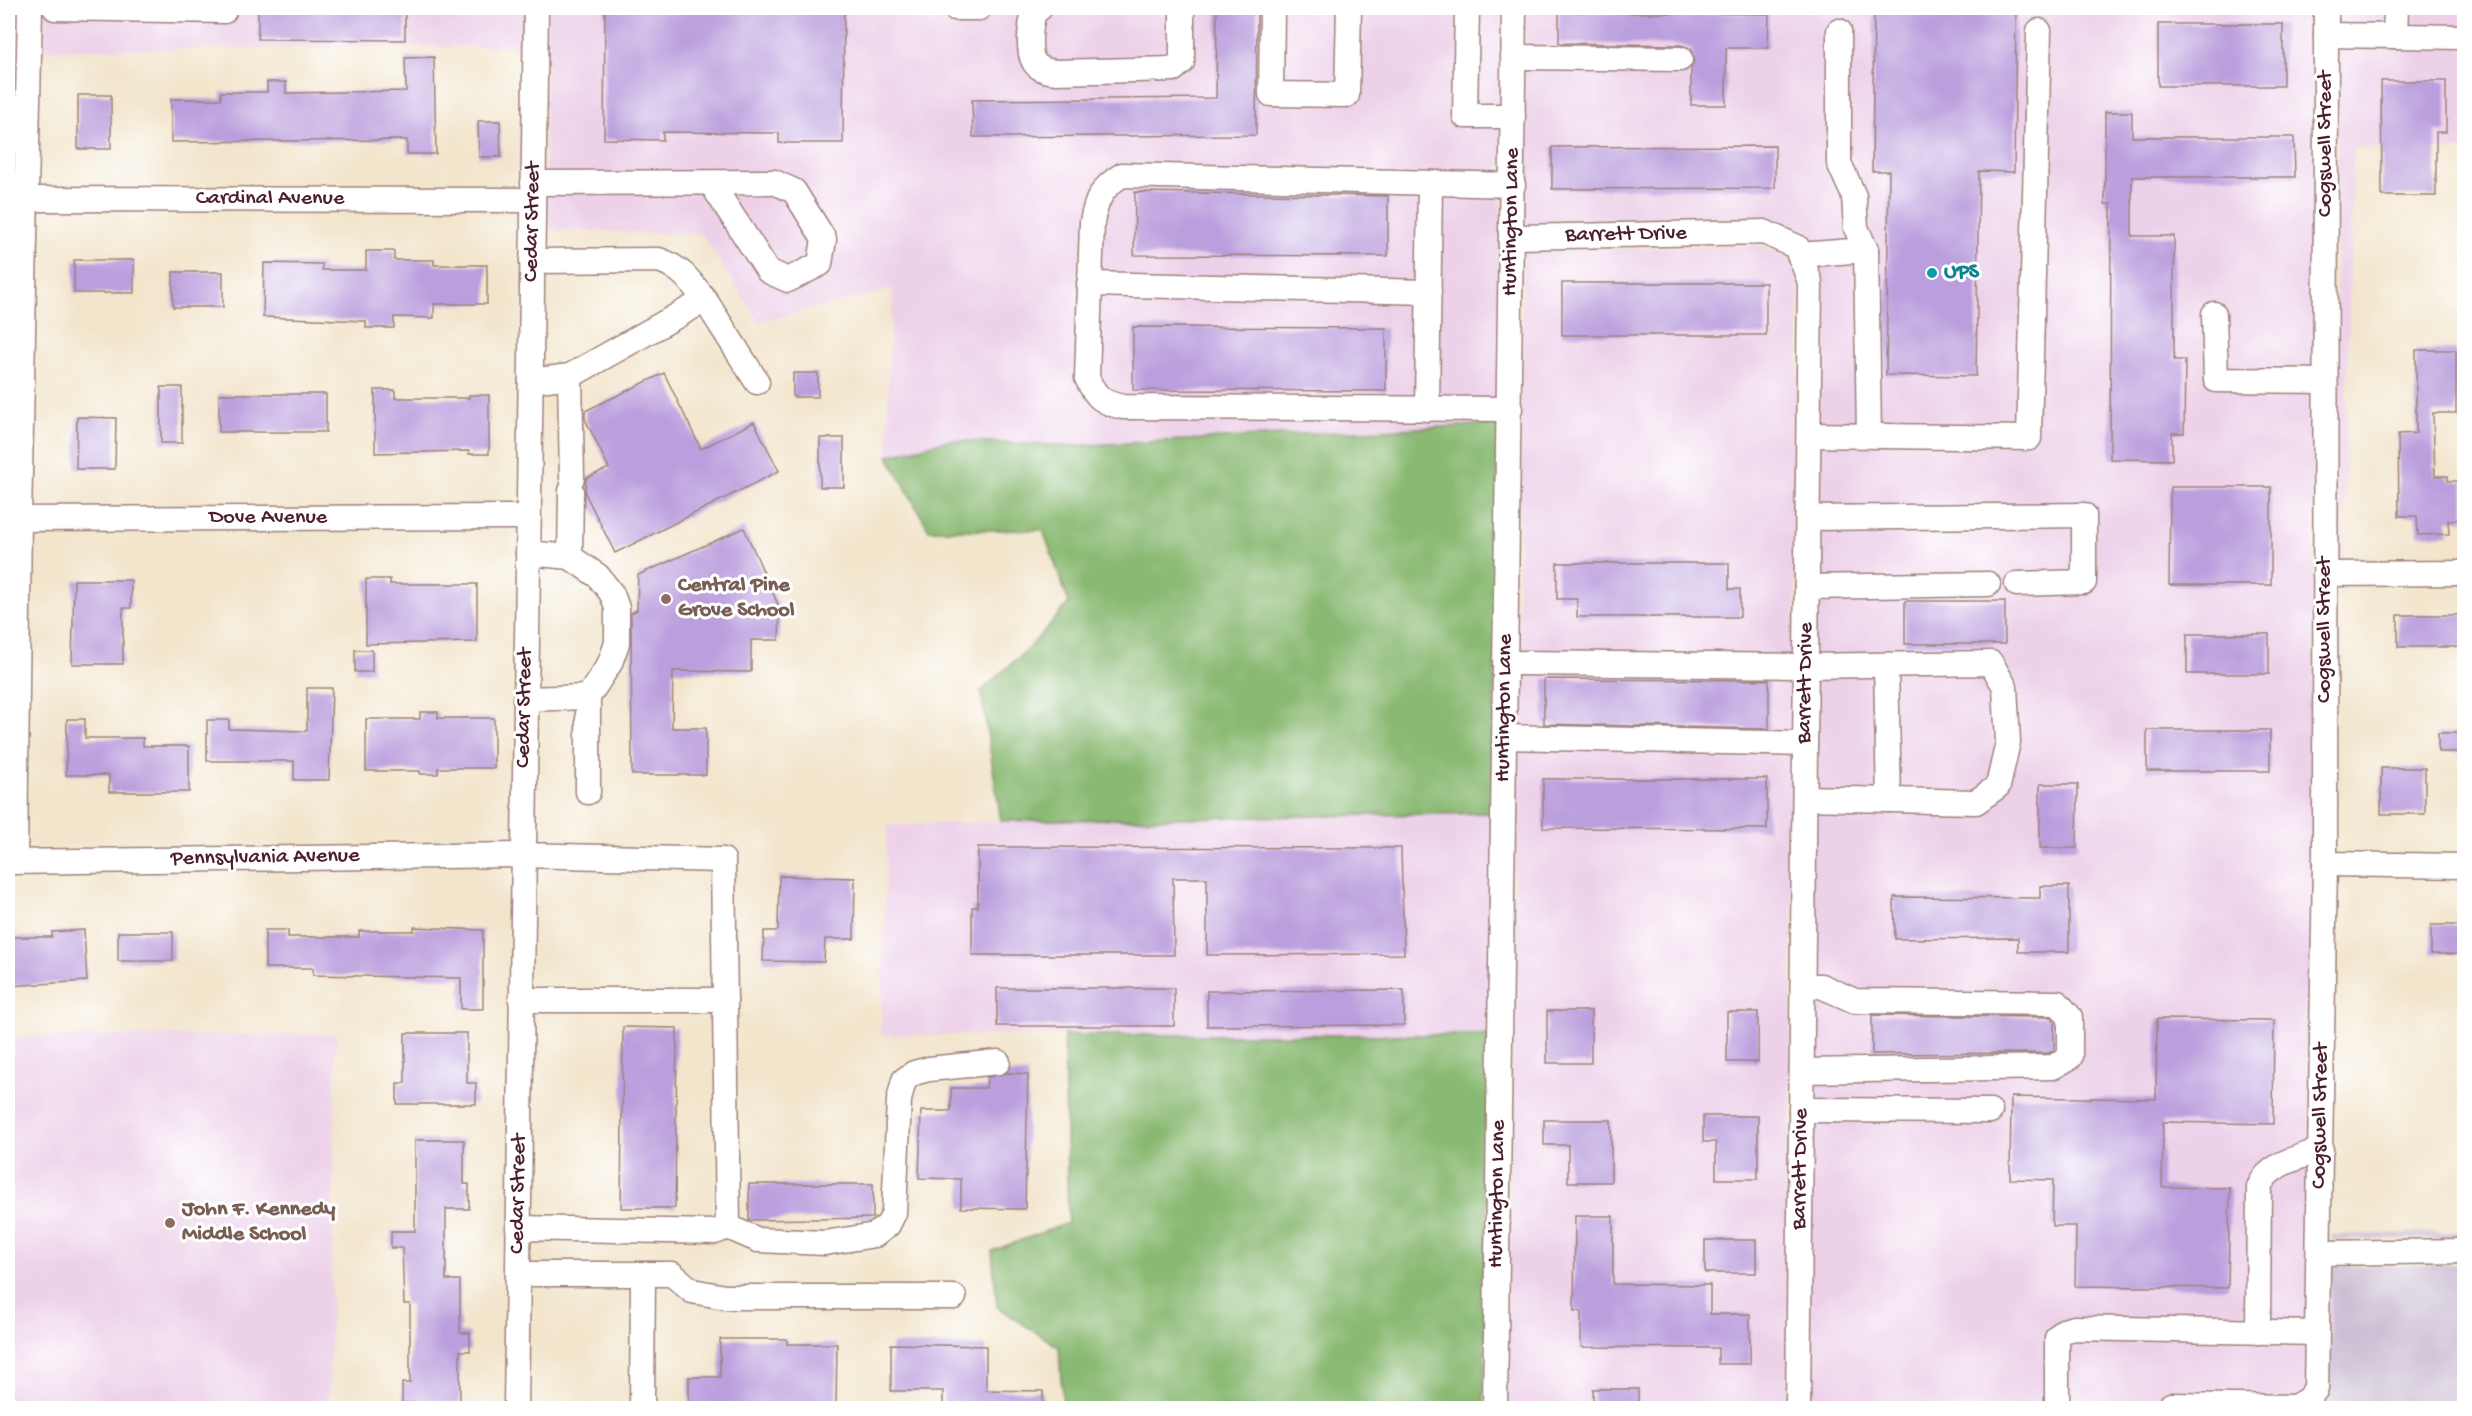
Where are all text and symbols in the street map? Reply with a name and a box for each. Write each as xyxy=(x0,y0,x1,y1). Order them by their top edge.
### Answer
street label: Cogswell Street xyxy=(2313,69,2339,217)
street label: Huntington Lane xyxy=(1498,147,1526,296)
street label: Cedar Street xyxy=(519,160,547,282)
street label: Cardinal Avenue xyxy=(196,186,345,212)
street label: Barrett Drive xyxy=(1564,221,1688,249)
place label: UPS xyxy=(1944,260,1980,286)
marker: UPS xyxy=(1925,266,1939,280)
street label: Dove Avenue xyxy=(207,505,328,531)
street label: Cogswell Street xyxy=(2312,555,2338,703)
place label: Central Pine Grove School xyxy=(677,573,795,624)
marker: Central Pine Grove School xyxy=(659,592,673,606)
street label: Barrett Drive xyxy=(1792,621,1820,745)
street label: Huntington Lane xyxy=(1491,633,1519,782)
street label: Cedar Street xyxy=(511,646,539,768)
street label: Pennsylvania Avenue xyxy=(169,843,360,873)
street label: Cogswell Street xyxy=(2307,1041,2335,1189)
street label: Barrett Drive xyxy=(1787,1107,1815,1231)
street label: Huntington Lane xyxy=(1484,1119,1512,1268)
street label: Cedar Street xyxy=(505,1132,533,1254)
place label: John F. Kennedy Middle School xyxy=(181,1197,336,1248)
marker: John F. Kennedy Middle School xyxy=(163,1216,177,1230)

